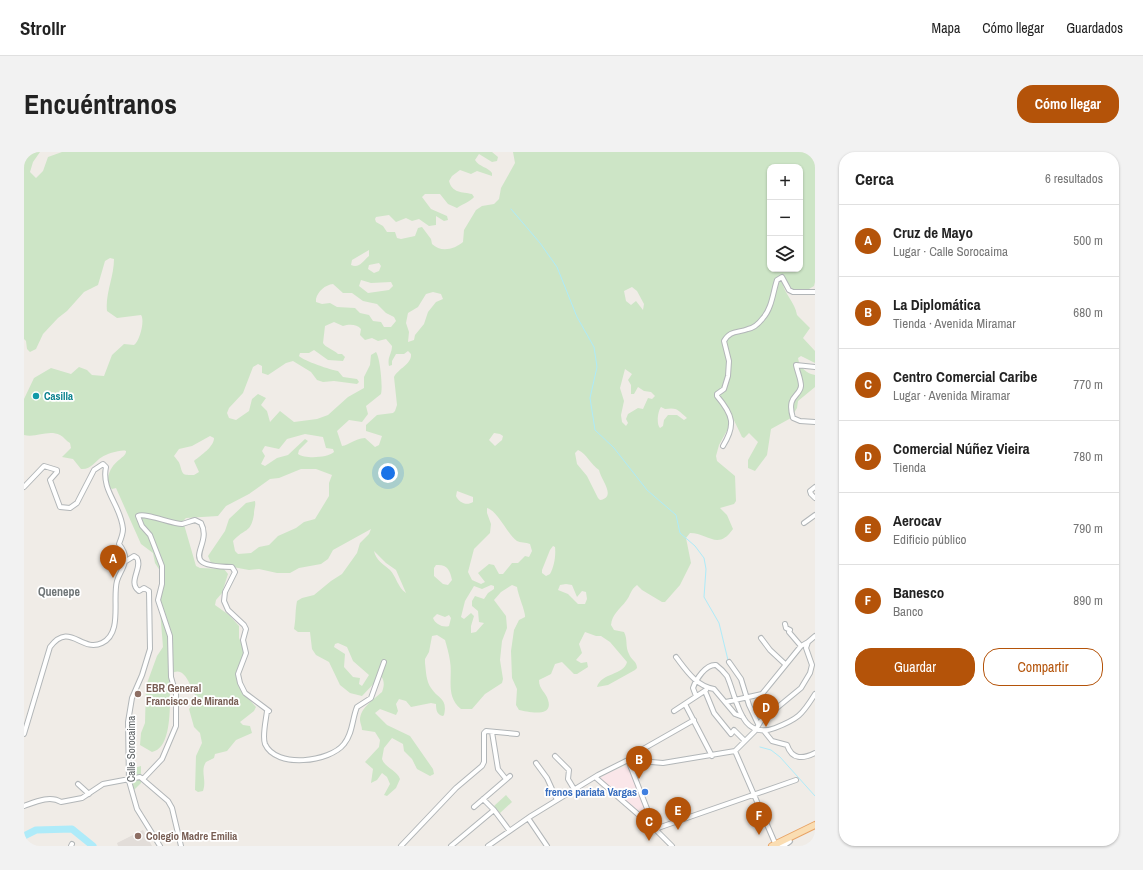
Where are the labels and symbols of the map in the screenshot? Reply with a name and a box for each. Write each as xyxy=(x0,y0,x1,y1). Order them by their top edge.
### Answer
place label: Casilla xyxy=(44,389,73,403)
marker: Casilla xyxy=(31,391,41,401)
your location xyxy=(378,463,398,483)
pin: A xyxy=(100,545,126,578)
district label: Quenepe xyxy=(38,584,81,600)
place label: EBR General Francisco de Miranda xyxy=(146,681,239,708)
marker: EBR General Francisco de Miranda xyxy=(133,689,143,699)
pin: D xyxy=(753,694,779,727)
street label: Calle Sorocaima xyxy=(124,716,138,782)
pin: B xyxy=(626,746,652,779)
place label: frenos pariata Vargas xyxy=(545,785,637,799)
marker: frenos pariata Vargas xyxy=(640,787,650,797)
pin: E xyxy=(665,797,691,830)
pin: F xyxy=(746,802,772,835)
pin: C xyxy=(636,808,662,841)
place label: Colegio Madre Emilia xyxy=(146,829,237,843)
marker: Colegio Madre Emilia xyxy=(133,831,143,841)

